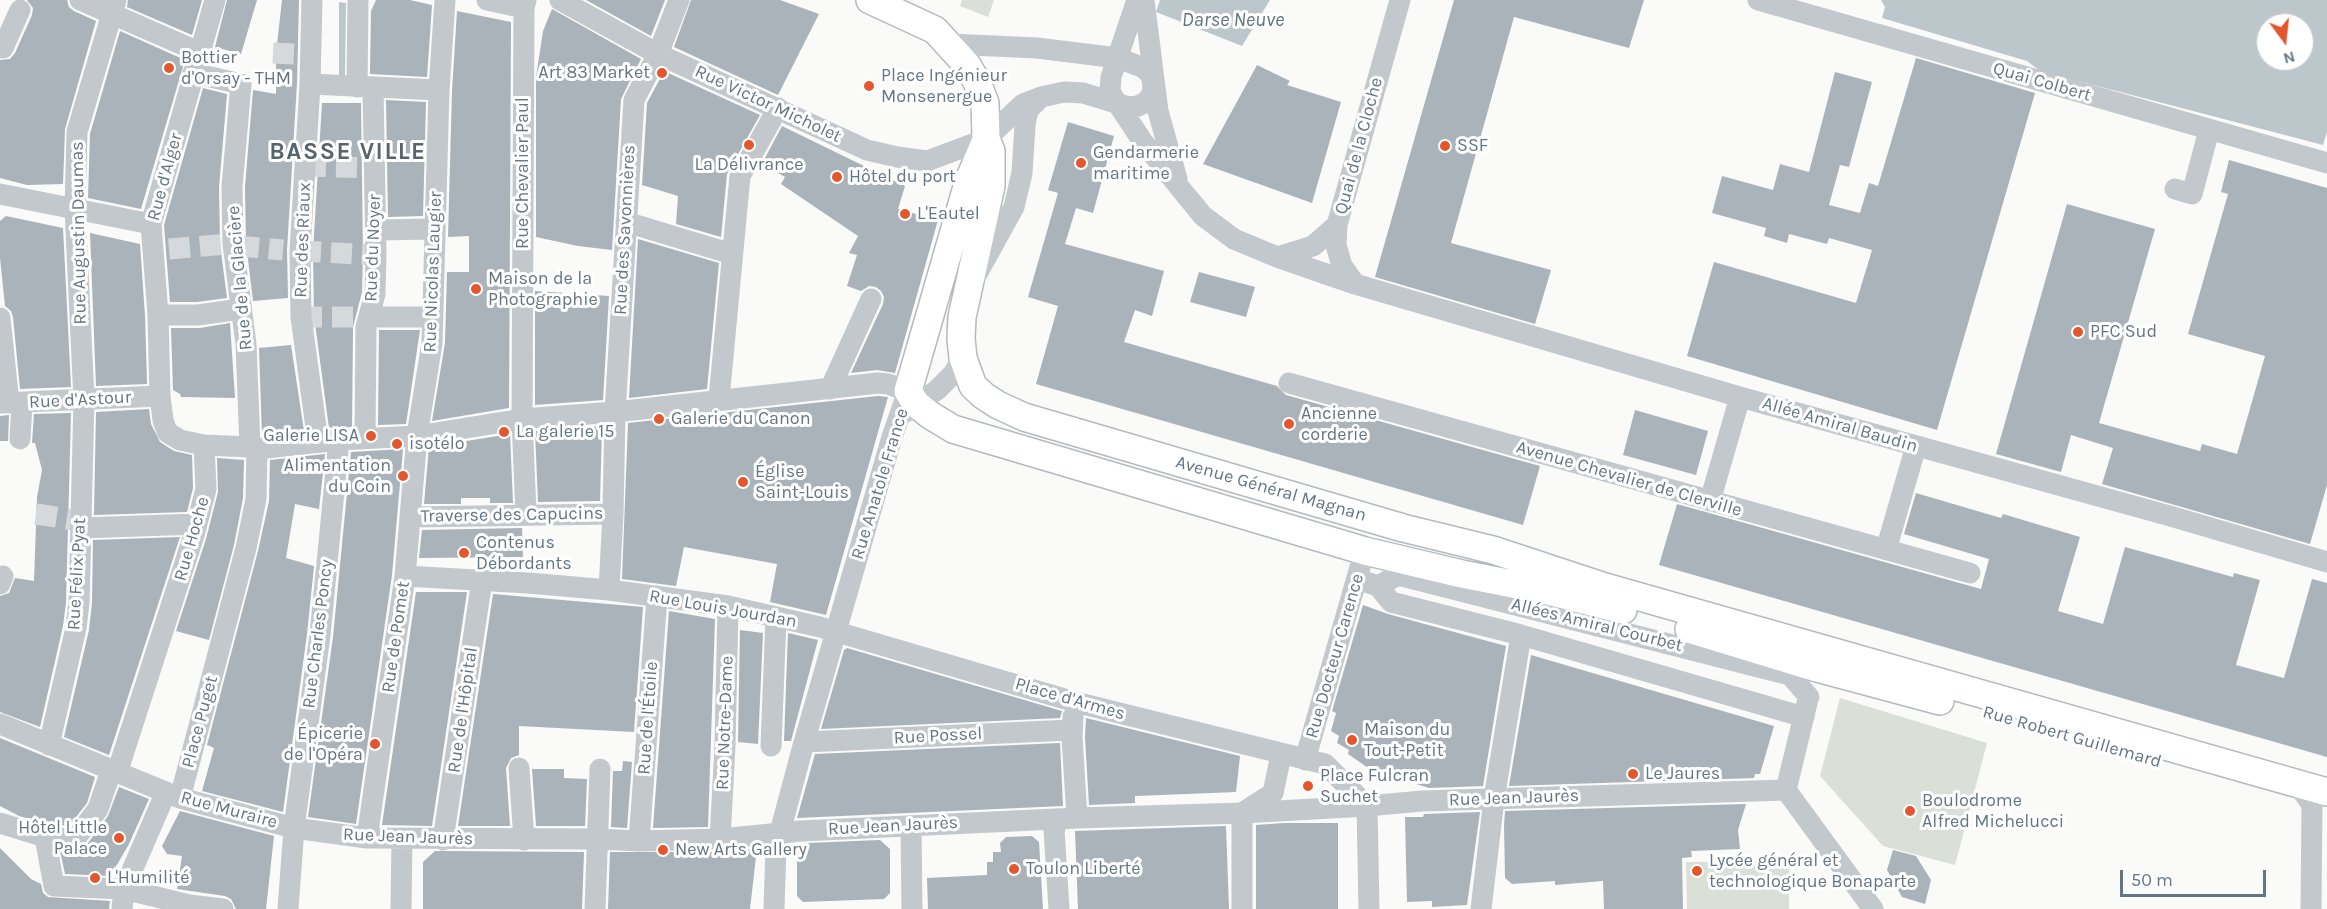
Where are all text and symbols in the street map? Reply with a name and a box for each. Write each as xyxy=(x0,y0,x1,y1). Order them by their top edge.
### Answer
water label: Darse Neuve xyxy=(1182,8,1284,32)
north arrow xyxy=(2255,12,2315,72)
place label: Bottier d'Orsay - THM xyxy=(181,47,291,90)
text: N xyxy=(2281,47,2297,69)
street label: Quai Colbert xyxy=(1990,58,2094,106)
marker: Bottier d'Orsay - THM xyxy=(162,61,176,75)
street label: Rue Victor Micholet xyxy=(691,61,845,147)
place label: Art 83 Market xyxy=(538,62,650,84)
place label: Place Ingénieur Monsenergue xyxy=(881,65,1007,107)
marker: Art 83 Market xyxy=(655,66,669,80)
street label: Quai de la Cloche xyxy=(1330,75,1388,217)
marker: Place Ingénieur Monsenergue xyxy=(862,79,876,93)
street label: Rue Chevalier Paul xyxy=(512,97,534,249)
street label: Rue d'Alger xyxy=(143,131,187,223)
place label: SSF xyxy=(1457,135,1488,157)
district label: BASSE VILLE xyxy=(269,138,427,166)
marker: La Délivrance xyxy=(742,138,756,152)
marker: SSF xyxy=(1438,139,1452,153)
street label: Rue Augustin Daumas xyxy=(67,141,91,325)
place label: Gendarmerie maritime xyxy=(1093,142,1199,184)
street label: Rue des Savonnières xyxy=(610,144,640,316)
place label: La Délivrance xyxy=(695,154,803,176)
marker: Gendarmerie maritime xyxy=(1074,156,1088,170)
place label: Hôtel du port xyxy=(849,166,956,188)
marker: Hôtel du port xyxy=(830,170,844,184)
street label: Rue des Riaux xyxy=(290,182,316,298)
street label: Rue Nicolas Laugier xyxy=(419,191,447,353)
street label: Rue du Noyer xyxy=(360,194,386,302)
place label: L'Eautel xyxy=(917,203,980,225)
street label: Rue de la Glacière xyxy=(223,205,257,351)
marker: L'Eautel xyxy=(898,207,912,221)
place label: Maison de la Photographie xyxy=(488,268,598,310)
marker: Maison de la Photographie xyxy=(469,282,483,296)
place label: PFC Sud xyxy=(2090,321,2157,343)
marker: PFC Sud xyxy=(2071,325,2085,339)
street label: Rue d'Astour xyxy=(28,387,132,413)
street label: Allée Amiral Baudin xyxy=(1760,393,1920,457)
place label: Ancienne corderie xyxy=(1301,403,1377,446)
street label: Rue Anatole France xyxy=(847,406,913,562)
place label: Galerie du Canon xyxy=(671,408,811,430)
marker: Galerie du Canon xyxy=(652,412,666,426)
marker: Ancienne corderie xyxy=(1282,417,1296,431)
place label: La galerie 15 xyxy=(516,421,614,443)
place label: Galerie LISA xyxy=(263,425,359,447)
marker: La galerie 15 xyxy=(497,425,511,439)
marker: Galerie LISA xyxy=(364,429,378,443)
place label: isotélo xyxy=(409,433,465,455)
street label: Avenue Chevalier de Clerville xyxy=(1514,436,1744,522)
marker: isotélo xyxy=(390,437,404,451)
street label: Avenue Général Magnan xyxy=(1173,451,1369,527)
place label: Alimentation du Coin xyxy=(284,455,391,498)
place label: Église Saint-Louis xyxy=(755,461,849,504)
marker: Alimentation du Coin xyxy=(396,469,410,483)
marker: Église Saint-Louis xyxy=(736,475,750,489)
street label: Rue Hoche xyxy=(170,494,214,584)
street label: Traverse des Capucins xyxy=(420,503,604,527)
street label: Rue Félix Pyat xyxy=(63,517,91,631)
place label: Contenus Débordants xyxy=(476,532,572,574)
marker: Contenus Débordants xyxy=(457,546,471,560)
street label: Rue Charles Poncy xyxy=(298,558,338,710)
street label: Rue Docteur Carence xyxy=(1301,571,1369,741)
street label: Rue de Pomet xyxy=(377,580,415,694)
street label: Rue Louis Jourdan xyxy=(647,585,799,633)
street label: Allées Amiral Courbet xyxy=(1509,593,1685,657)
street label: Rue de l'Hôpital xyxy=(443,646,483,774)
street label: Rue Notre-Dame xyxy=(712,656,738,790)
street label: Rue de l'Étoile xyxy=(633,661,663,775)
street label: Place Puget xyxy=(177,673,223,771)
street label: Place d'Armes xyxy=(1013,673,1127,725)
street label: Rue Robert Guillemard xyxy=(1980,701,2164,773)
place label: Maison du Tout-Petit xyxy=(1364,719,1451,762)
place label: Épicerie de l'Opéra xyxy=(284,723,363,766)
street label: Rue Possel xyxy=(893,723,983,749)
marker: Maison du Tout-Petit xyxy=(1345,733,1359,747)
marker: Épicerie de l'Opéra xyxy=(368,737,382,751)
place label: Le Jaures xyxy=(1645,763,1720,785)
place label: Place Fulcran Suchet xyxy=(1320,765,1429,808)
marker: Le Jaures xyxy=(1626,767,1640,781)
marker: Place Fulcran Suchet xyxy=(1301,779,1315,793)
street label: Rue Jean Jaurès xyxy=(1449,785,1579,811)
street label: Rue Muraire xyxy=(178,787,280,833)
place label: Boulodrome Alfred Michelucci xyxy=(1922,790,2064,832)
marker: Boulodrome Alfred Michelucci xyxy=(1903,804,1917,818)
street label: Rue Jean Jaurès xyxy=(827,812,959,840)
place label: Hôtel Little Palace xyxy=(18,817,107,860)
street label: Rue Jean Jaurès xyxy=(343,824,473,850)
marker: Hôtel Little Palace xyxy=(112,831,126,845)
place label: New Arts Gallery xyxy=(675,839,807,861)
marker: New Arts Gallery xyxy=(656,843,670,857)
place label: Lycée général et technologique Bonaparte xyxy=(1709,850,1916,892)
place label: Toulon Liberté xyxy=(1026,858,1141,880)
scale bar xyxy=(2123,858,2268,896)
marker: Toulon Liberté xyxy=(1007,862,1021,876)
marker: Lycée général et technologique Bonaparte xyxy=(1690,864,1704,878)
place label: L'Humilité xyxy=(107,867,189,889)
text: 50 m xyxy=(2131,869,2173,891)
marker: L'Humilité xyxy=(88,871,102,885)

